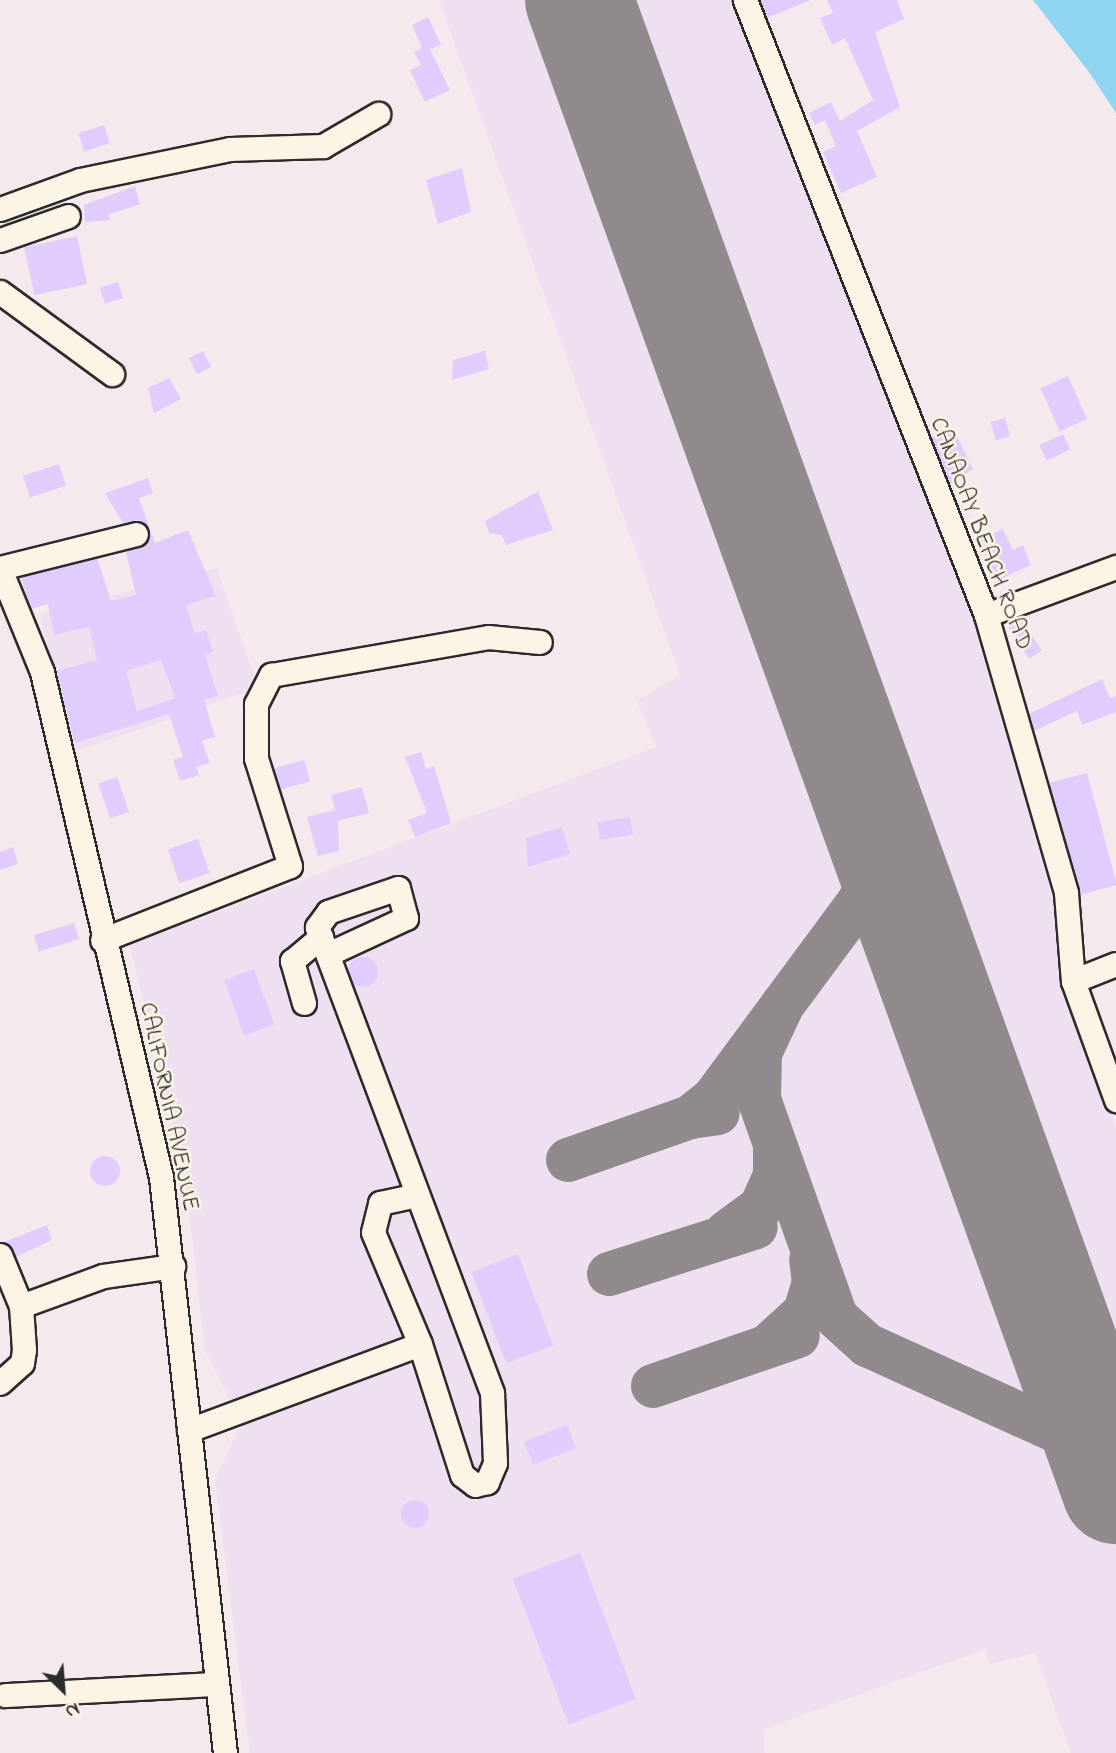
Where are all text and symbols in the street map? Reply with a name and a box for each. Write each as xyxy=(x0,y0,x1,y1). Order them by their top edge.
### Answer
street label: CANAOAY BEACH ROAD xyxy=(922,414,1038,654)
street label: CALIFORNIA AVENUE xyxy=(132,1000,204,1214)
north arrow xyxy=(28,1655,98,1725)
text: N xyxy=(61,1695,84,1724)

